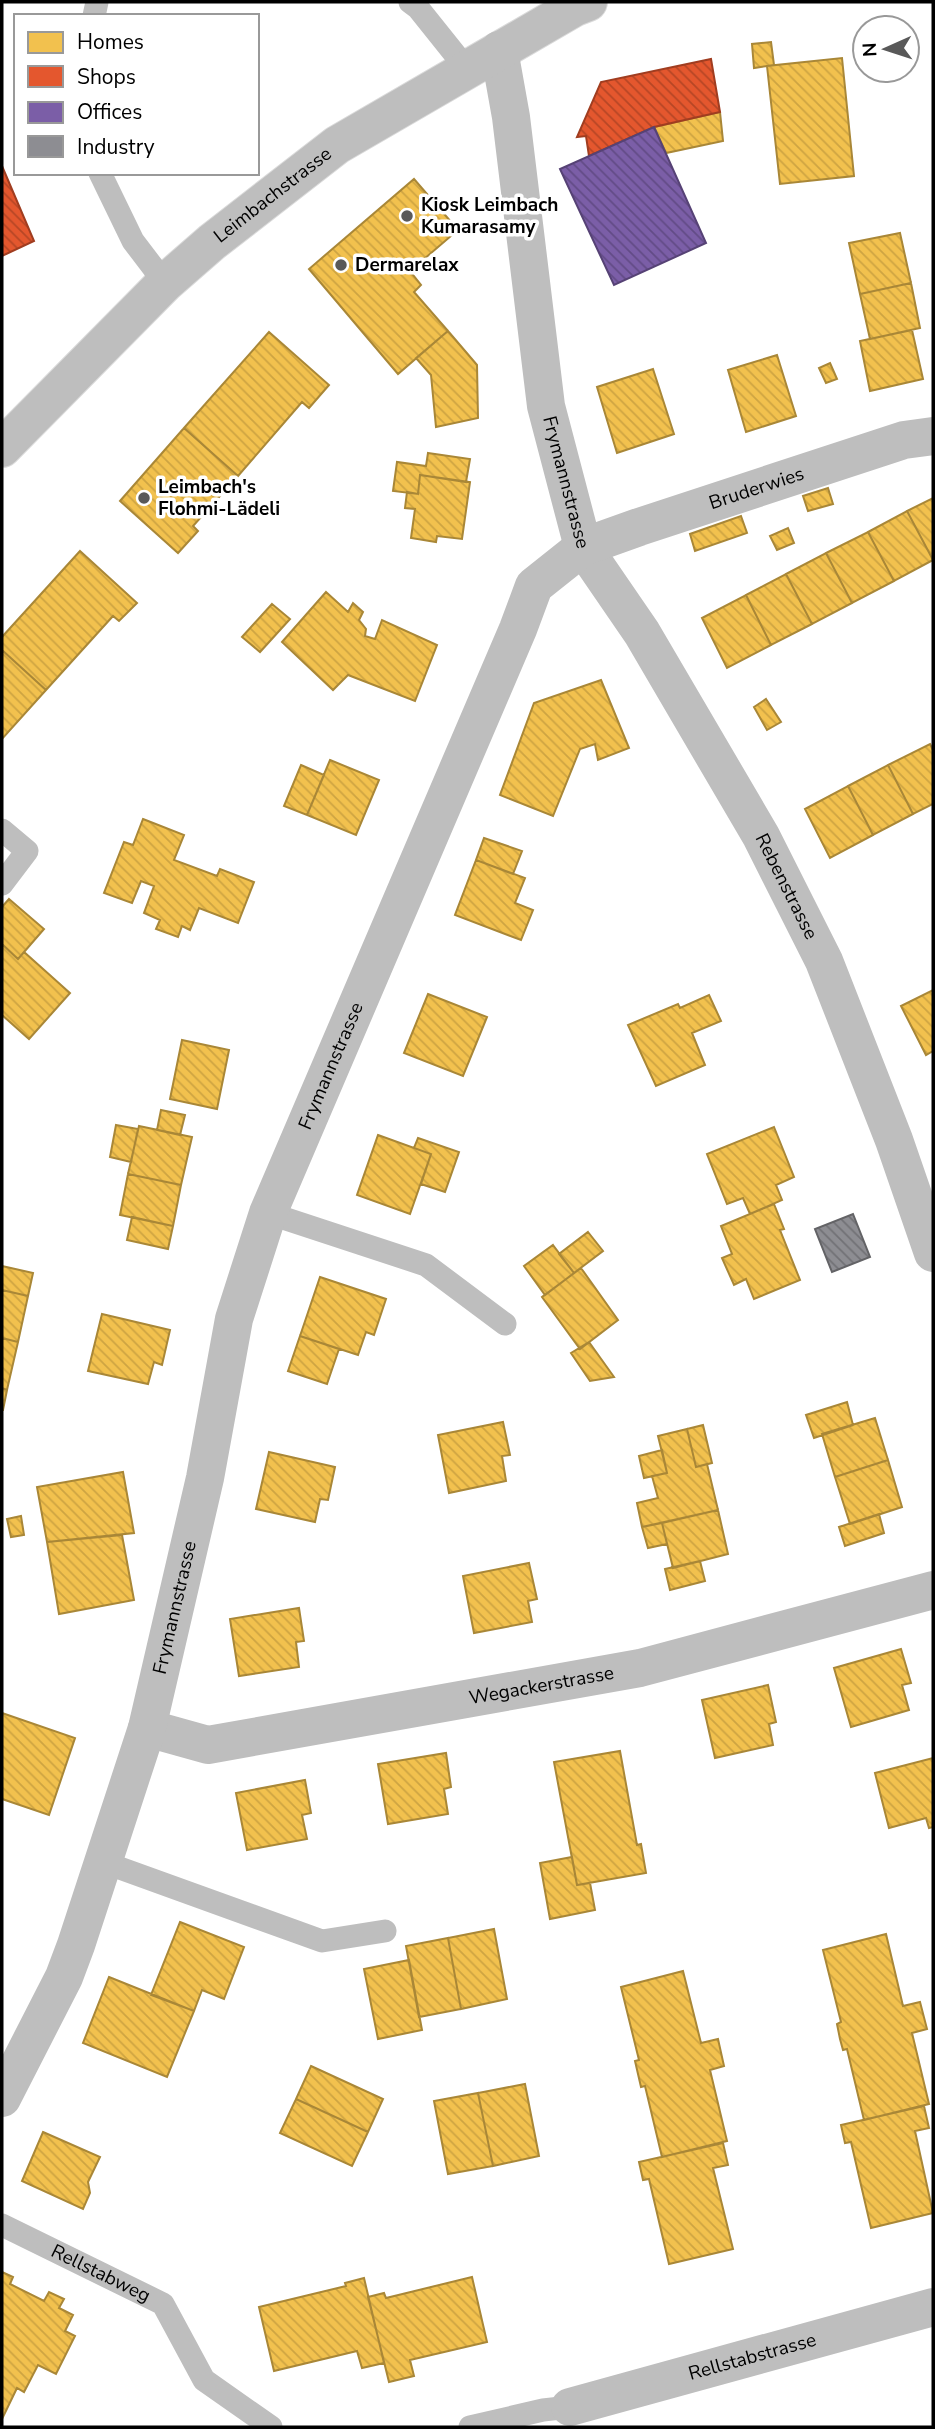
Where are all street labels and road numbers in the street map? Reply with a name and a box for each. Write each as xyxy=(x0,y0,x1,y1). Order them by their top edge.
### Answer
street label: Leimbachstrasse xyxy=(208,141,337,249)
street label: Frymannstrasse xyxy=(536,413,596,551)
street label: Bruderwies xyxy=(706,461,807,516)
street label: Rebenstrasse xyxy=(749,829,824,944)
street label: Frymannstrasse xyxy=(292,998,370,1134)
street label: Frymannstrasse xyxy=(147,1538,203,1677)
street label: Wegackerstrasse xyxy=(467,1660,616,1711)
street label: Rellstabweg xyxy=(47,2238,155,2309)
street label: Rellstabstrasse xyxy=(685,2327,819,2387)

